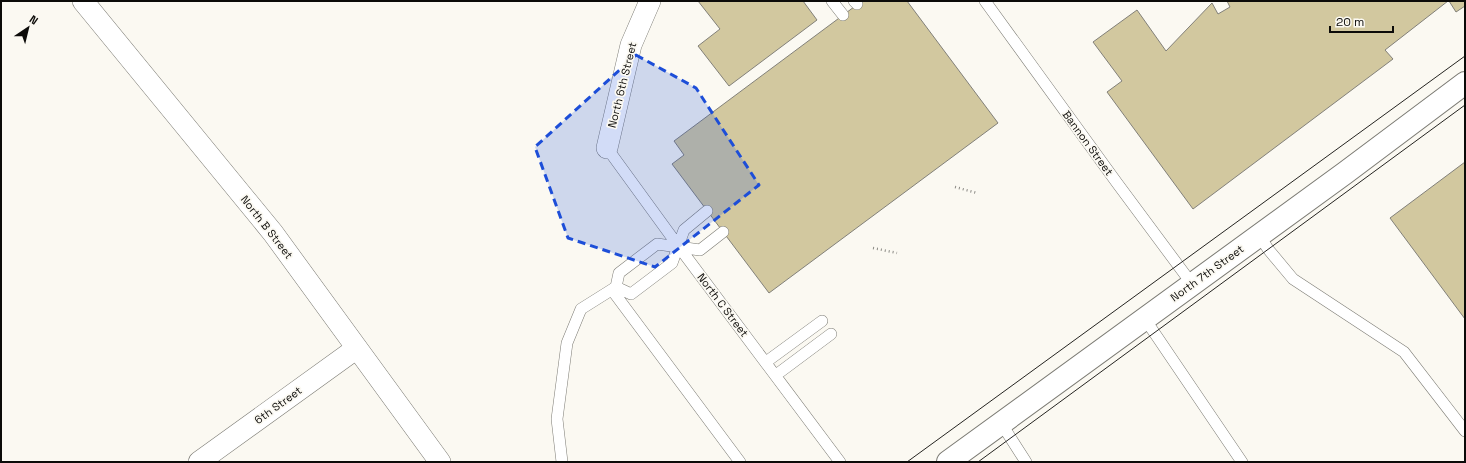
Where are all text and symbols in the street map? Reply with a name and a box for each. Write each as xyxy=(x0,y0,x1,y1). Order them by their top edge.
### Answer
north arrow xyxy=(8,8,48,48)
scale bar xyxy=(1330,8,1393,34)
text: N xyxy=(27,12,41,28)
text: 20 m xyxy=(1336,14,1364,30)
street label: North 6th Street xyxy=(605,41,639,129)
street label: Bannon Street xyxy=(1060,108,1116,178)
street label: North B Street xyxy=(238,193,296,261)
street label: North 7th Street xyxy=(1168,242,1246,304)
street label: North C Street xyxy=(694,270,752,340)
street label: 6th Street xyxy=(252,383,304,427)

